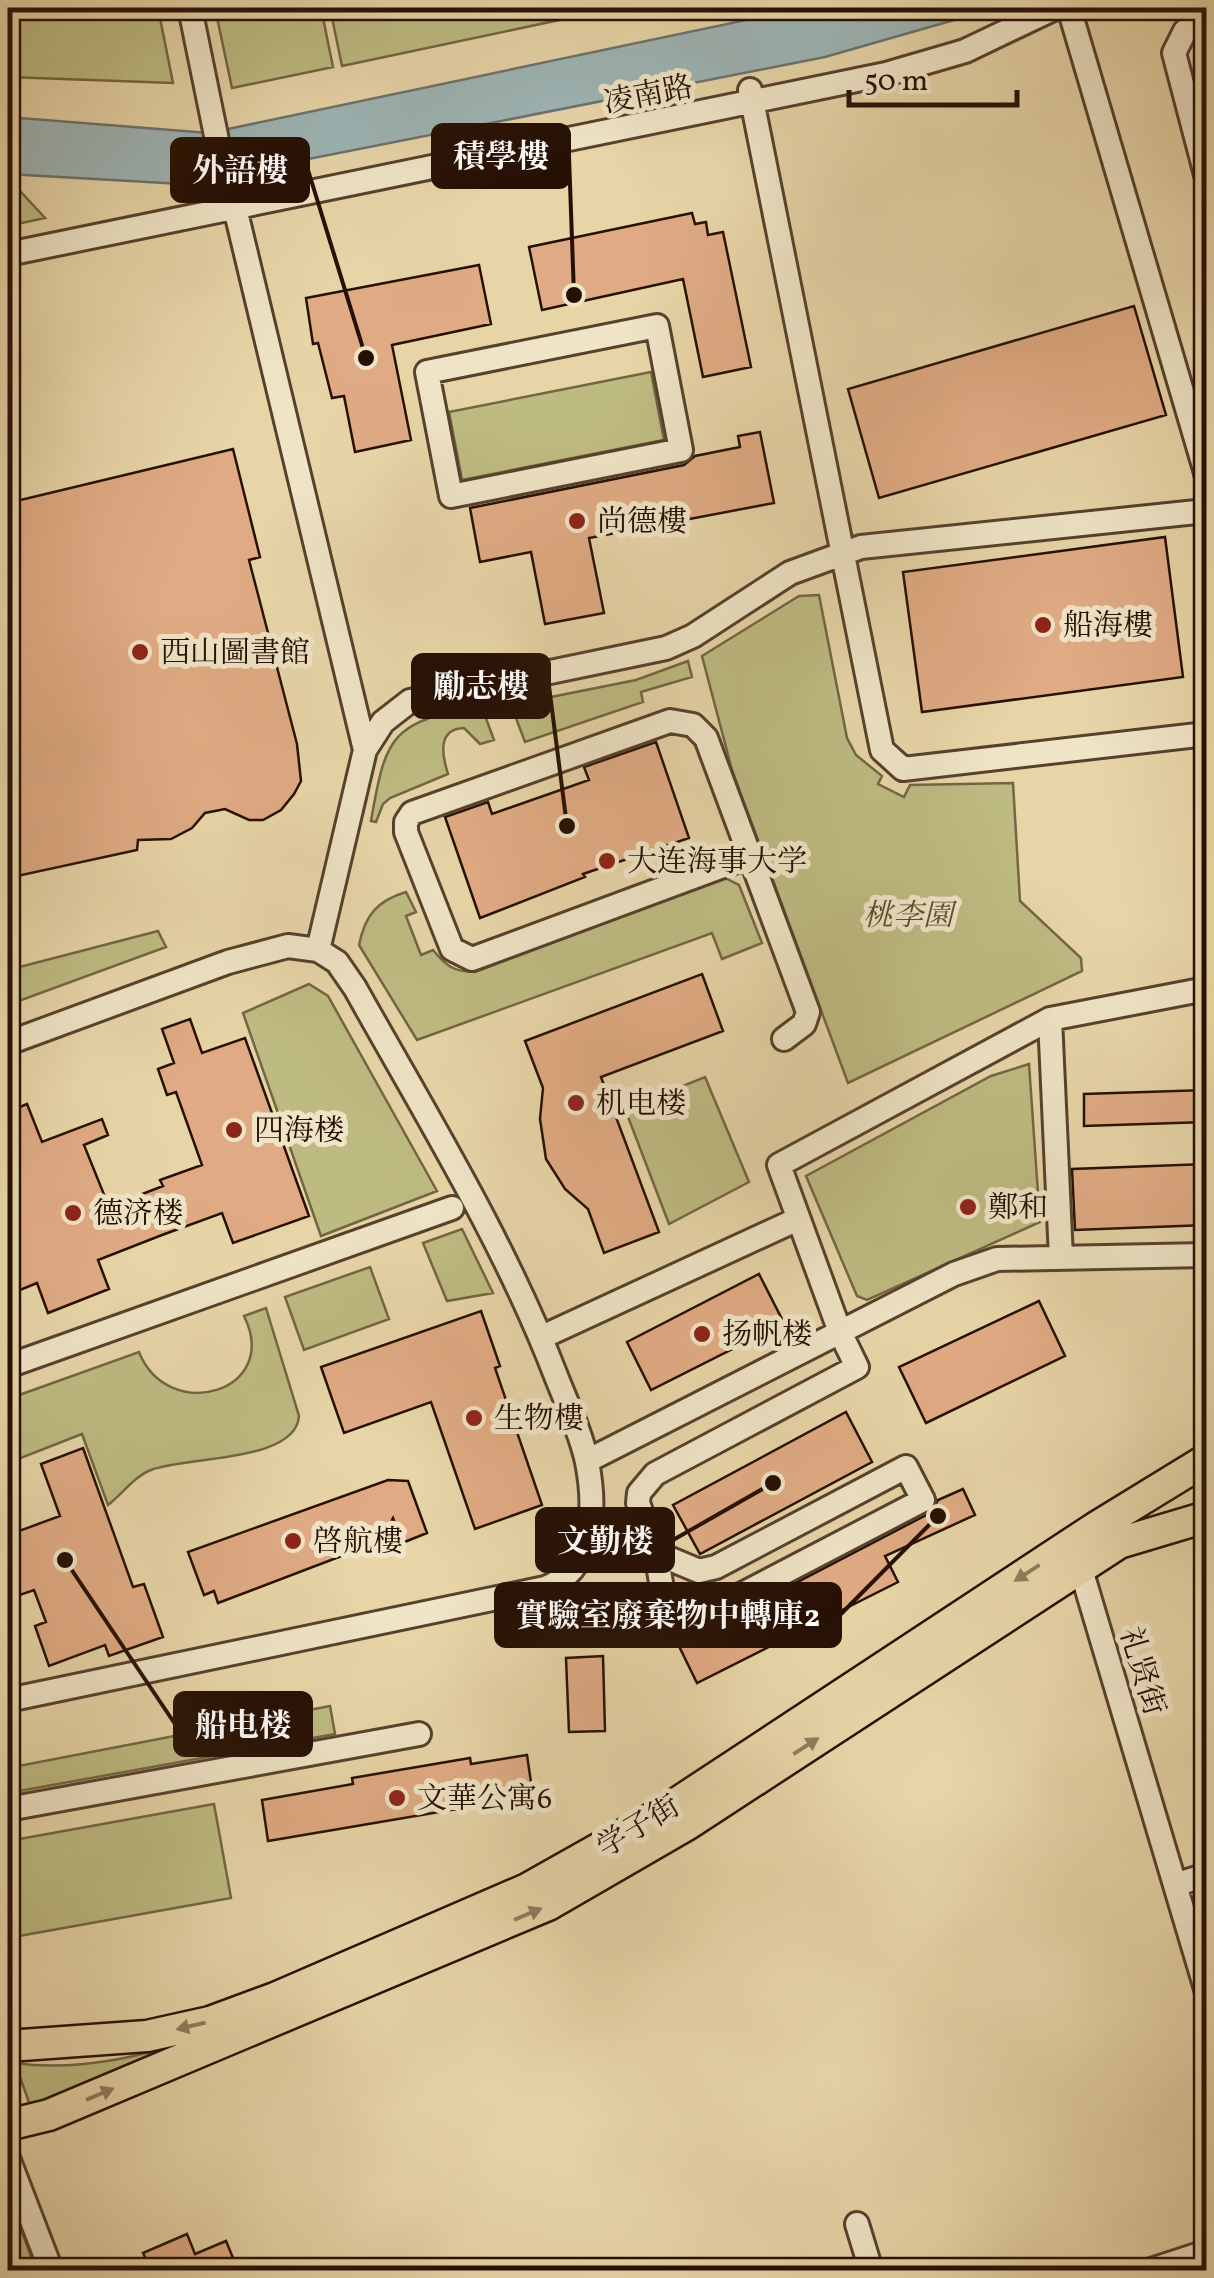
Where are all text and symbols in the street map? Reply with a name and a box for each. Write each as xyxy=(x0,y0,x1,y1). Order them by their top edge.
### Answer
scale bar xyxy=(849,45,1016,107)
text: 50 m xyxy=(864,61,928,103)
street label: 凌南路 xyxy=(600,67,697,125)
callout: 積學樓 xyxy=(433,125,569,187)
text: 積學樓 xyxy=(453,137,549,181)
callout: 外語樓 xyxy=(172,139,308,201)
text: 外語樓 xyxy=(192,151,288,195)
place label: 尚德樓 xyxy=(597,502,687,544)
marker: 尚德樓 xyxy=(566,510,588,532)
place label: 船海樓 xyxy=(1063,606,1153,648)
marker: 船海樓 xyxy=(1032,614,1054,636)
place label: 西山圖書館 xyxy=(160,633,310,675)
marker: 西山圖書館 xyxy=(129,641,151,663)
callout: 勵志樓 xyxy=(413,655,549,717)
text: 勵志樓 xyxy=(433,667,529,711)
place label: 大连海事大学 xyxy=(627,842,807,884)
marker: 大连海事大学 xyxy=(596,850,618,872)
park label: 桃李園 xyxy=(863,896,958,938)
place label: 机电楼 xyxy=(596,1084,686,1126)
marker: 机电楼 xyxy=(565,1092,587,1114)
place label: 四海楼 xyxy=(254,1111,344,1153)
marker: 四海楼 xyxy=(223,1119,245,1141)
place label: 鄭和 xyxy=(988,1188,1048,1230)
place label: 德济楼 xyxy=(93,1194,183,1236)
marker: 鄭和 xyxy=(957,1196,979,1218)
marker: 德济楼 xyxy=(62,1202,84,1224)
place label: 扬帆楼 xyxy=(722,1315,812,1357)
marker: 扬帆楼 xyxy=(691,1323,713,1345)
place label: 生物樓 xyxy=(494,1399,584,1441)
marker: 生物樓 xyxy=(463,1407,485,1429)
callout: 文勤楼 xyxy=(537,1509,673,1571)
place label: 啓航樓 xyxy=(313,1522,403,1564)
text: 文勤楼 xyxy=(557,1522,653,1566)
marker: 啓航樓 xyxy=(282,1530,304,1552)
one-way arrow xyxy=(1014,1563,1041,1581)
callout: 實驗室廢棄物中轉庫2 xyxy=(496,1584,840,1646)
text: 實驗室廢棄物中轉庫2 xyxy=(516,1596,820,1640)
street label: 礼贤街 xyxy=(1108,1622,1174,1721)
callout: 船电楼 xyxy=(175,1693,311,1755)
text: 船电楼 xyxy=(195,1706,291,1750)
one-way arrow xyxy=(793,1738,820,1756)
place label: 文華公寓6 xyxy=(417,1779,552,1821)
marker: 文華公寓6 xyxy=(386,1787,408,1809)
street label: 学子街 xyxy=(590,1787,688,1869)
one-way arrow xyxy=(513,1906,543,1922)
one-way arrow xyxy=(176,2019,207,2034)
one-way arrow xyxy=(85,2086,114,2102)

